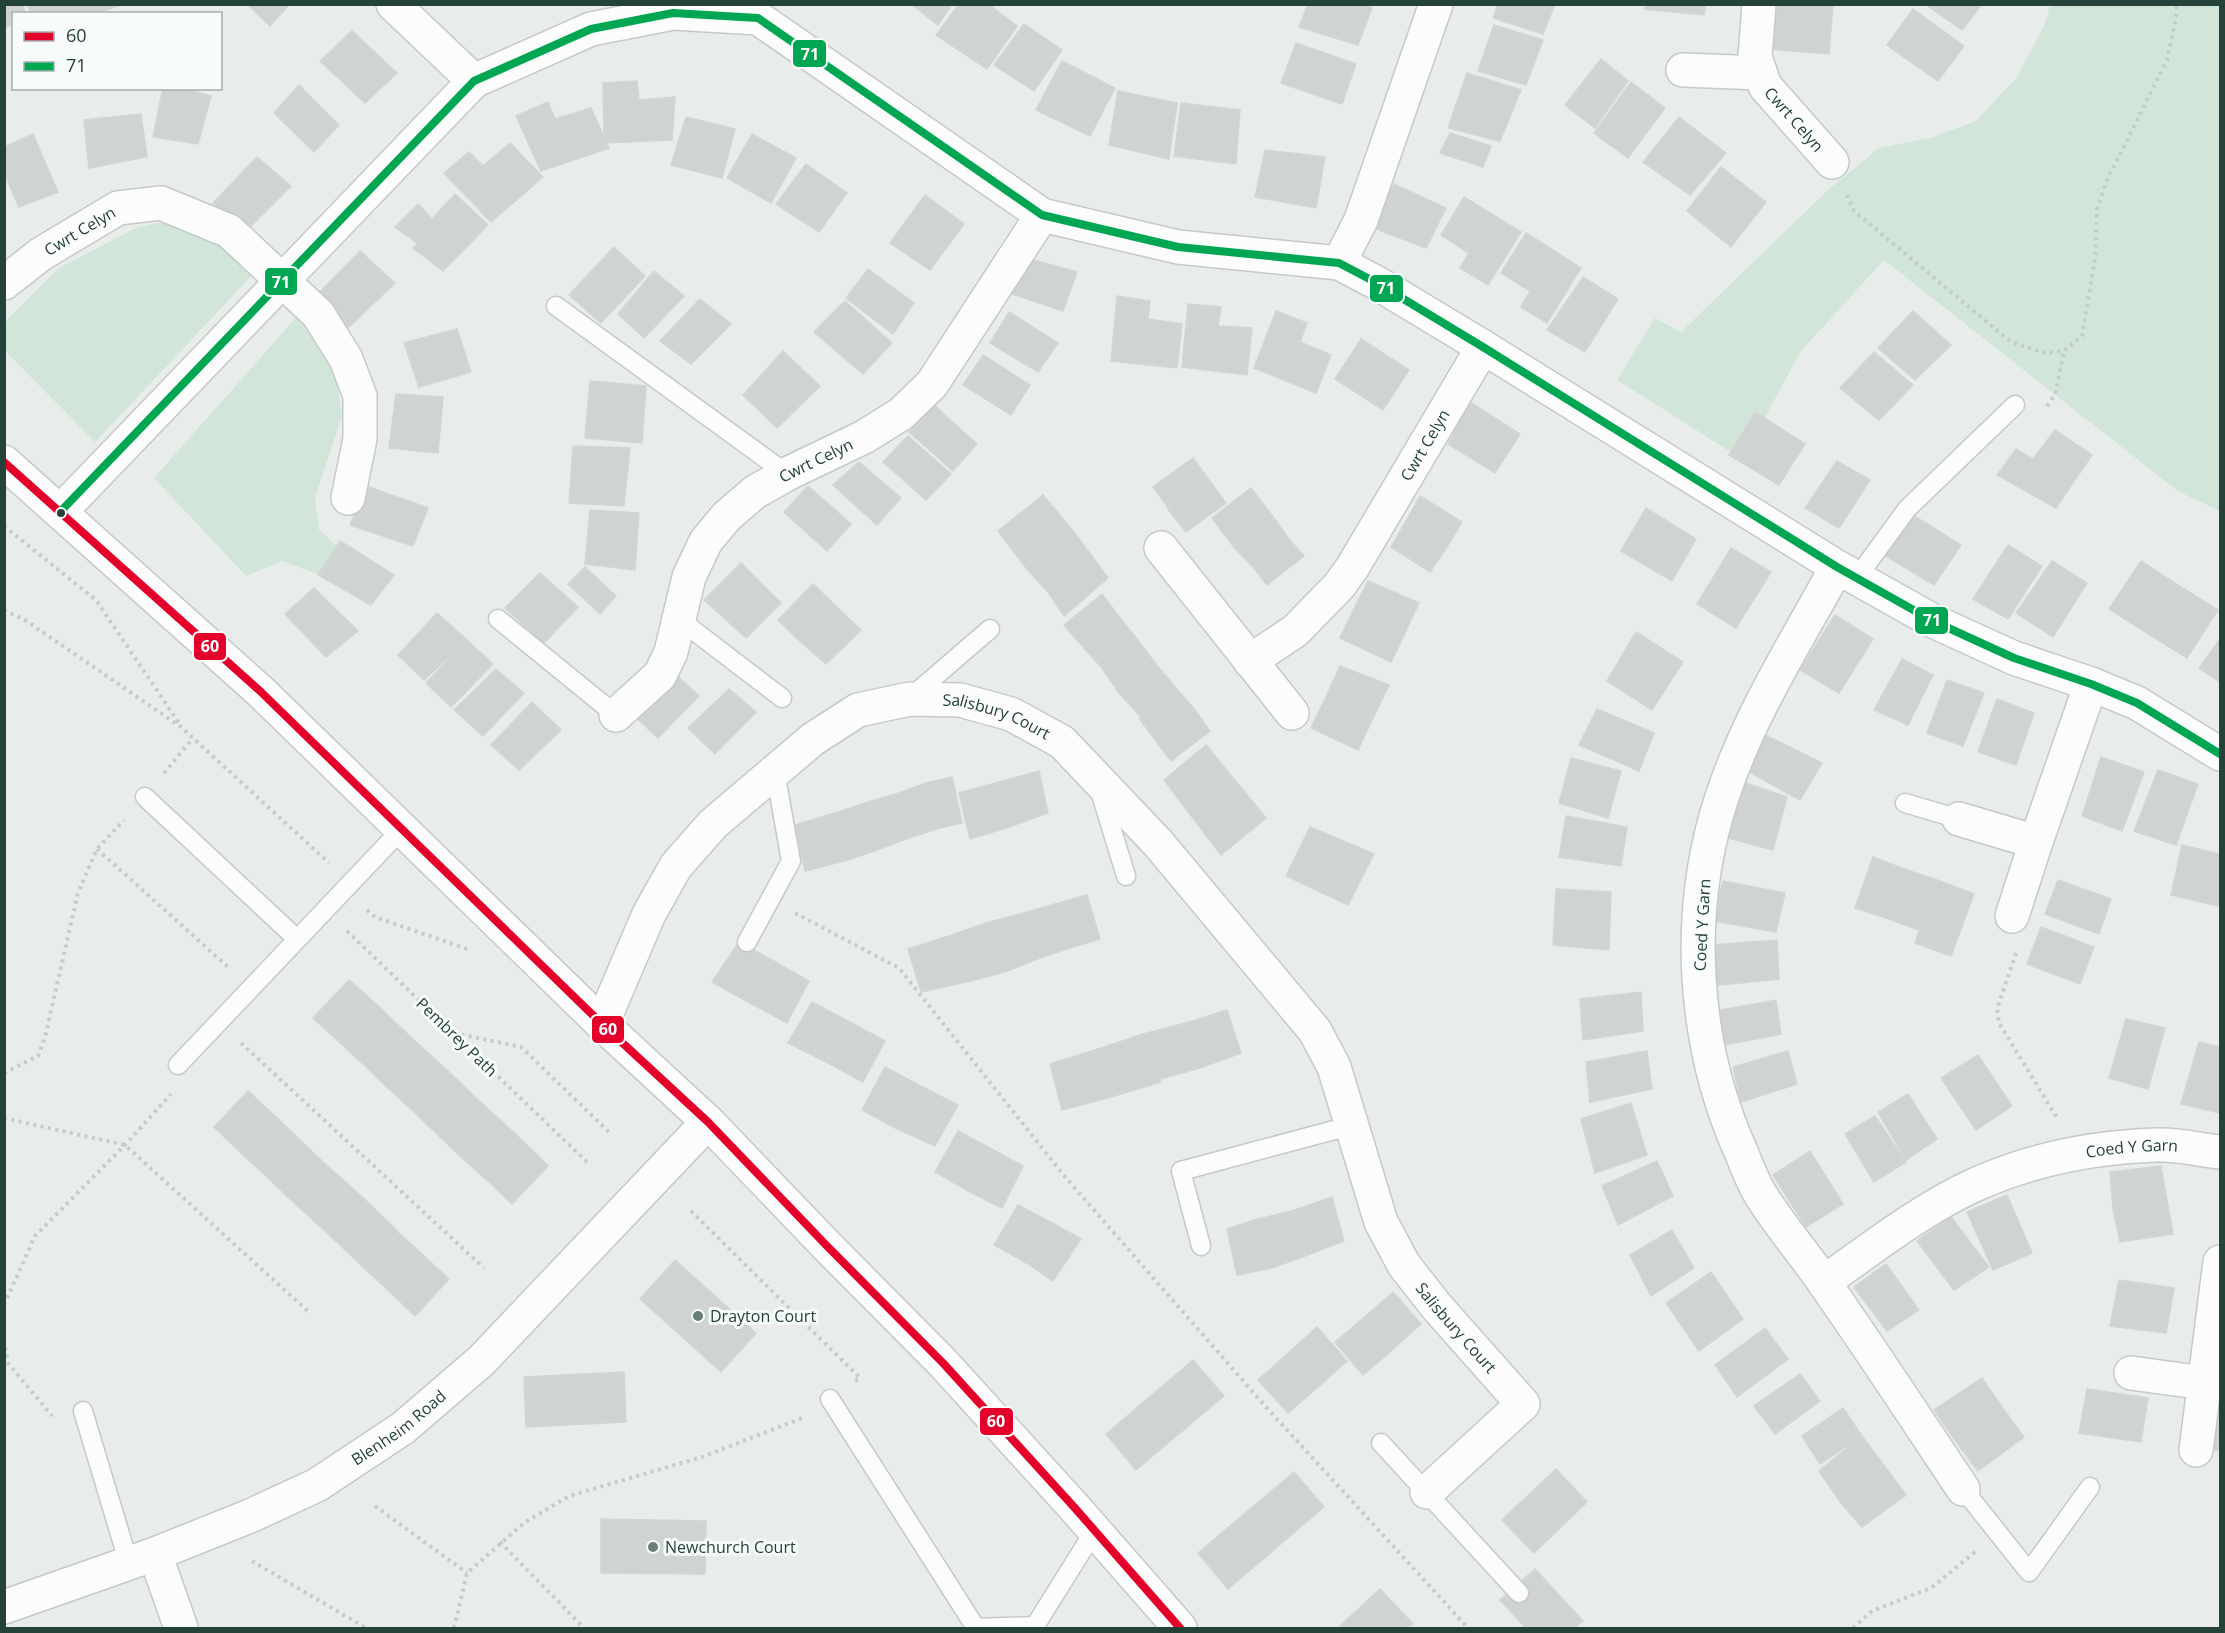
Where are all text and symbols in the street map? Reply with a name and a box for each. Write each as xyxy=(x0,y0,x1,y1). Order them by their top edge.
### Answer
legend xyxy=(12,12,222,90)
text: 60 xyxy=(66,23,87,47)
line badge: 71 xyxy=(792,39,827,68)
text: 71 xyxy=(801,43,819,65)
text: 71 xyxy=(66,53,87,77)
street label: Cwrt Celyn xyxy=(1760,82,1829,156)
street label: Cwrt Celyn xyxy=(40,201,120,261)
line badge: 71 xyxy=(264,267,298,296)
text: 71 xyxy=(272,271,290,293)
line badge: 71 xyxy=(1369,274,1404,303)
text: 71 xyxy=(1377,277,1395,299)
street label: Cwrt Celyn xyxy=(1395,405,1455,485)
street label: Cwrt Celyn xyxy=(775,433,856,488)
unlabelled marker xyxy=(55,507,67,519)
line badge: 71 xyxy=(1914,606,1949,635)
text: 71 xyxy=(1923,609,1941,631)
line badge: 60 xyxy=(193,632,227,661)
text: 60 xyxy=(201,635,219,657)
street label: Salisbury Court xyxy=(942,689,1054,745)
street label: Coed Y Garn xyxy=(1689,878,1715,972)
street label: Pembrey Path xyxy=(412,993,502,1081)
line badge: 60 xyxy=(591,1015,625,1044)
text: 60 xyxy=(599,1018,617,1040)
street label: Coed Y Garn xyxy=(2084,1134,2179,1163)
street label: Salisbury Court xyxy=(1411,1278,1502,1378)
place label: Drayton Court xyxy=(710,1305,816,1327)
marker: Drayton Court xyxy=(691,1309,705,1323)
street label: Blenheim Road xyxy=(347,1385,451,1470)
line badge: 60 xyxy=(979,1407,1014,1436)
text: 60 xyxy=(987,1410,1005,1432)
place label: Newchurch Court xyxy=(665,1536,796,1558)
marker: Newchurch Court xyxy=(646,1540,660,1554)

